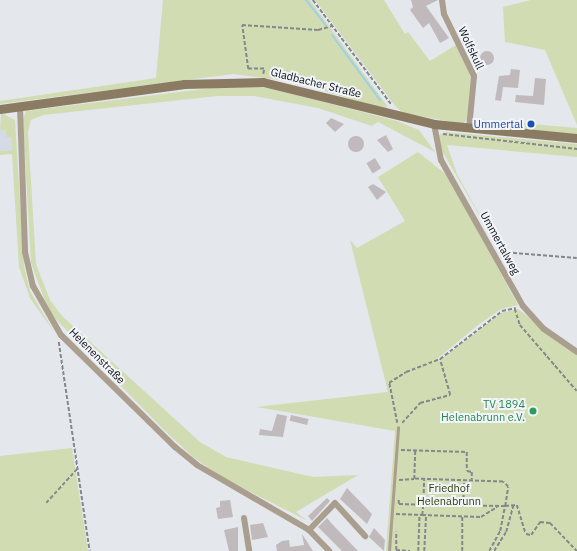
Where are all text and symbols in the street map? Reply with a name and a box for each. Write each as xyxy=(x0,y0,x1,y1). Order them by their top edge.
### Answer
street label: Wolfskull xyxy=(455,25,487,71)
street label: Gladbacher Straße xyxy=(269,65,363,101)
place label: Ummertal xyxy=(473,117,523,131)
marker: Ummertal xyxy=(526,119,536,129)
street label: Ummertalweg xyxy=(477,209,523,277)
street label: Helenenstraße xyxy=(66,325,128,387)
place label: TV 1894 Helenabrunn e.V. xyxy=(441,398,525,424)
marker: TV 1894 Helenabrunn e.V. xyxy=(528,406,538,416)
park label: Friedhof Helenabrunn xyxy=(417,482,481,508)

